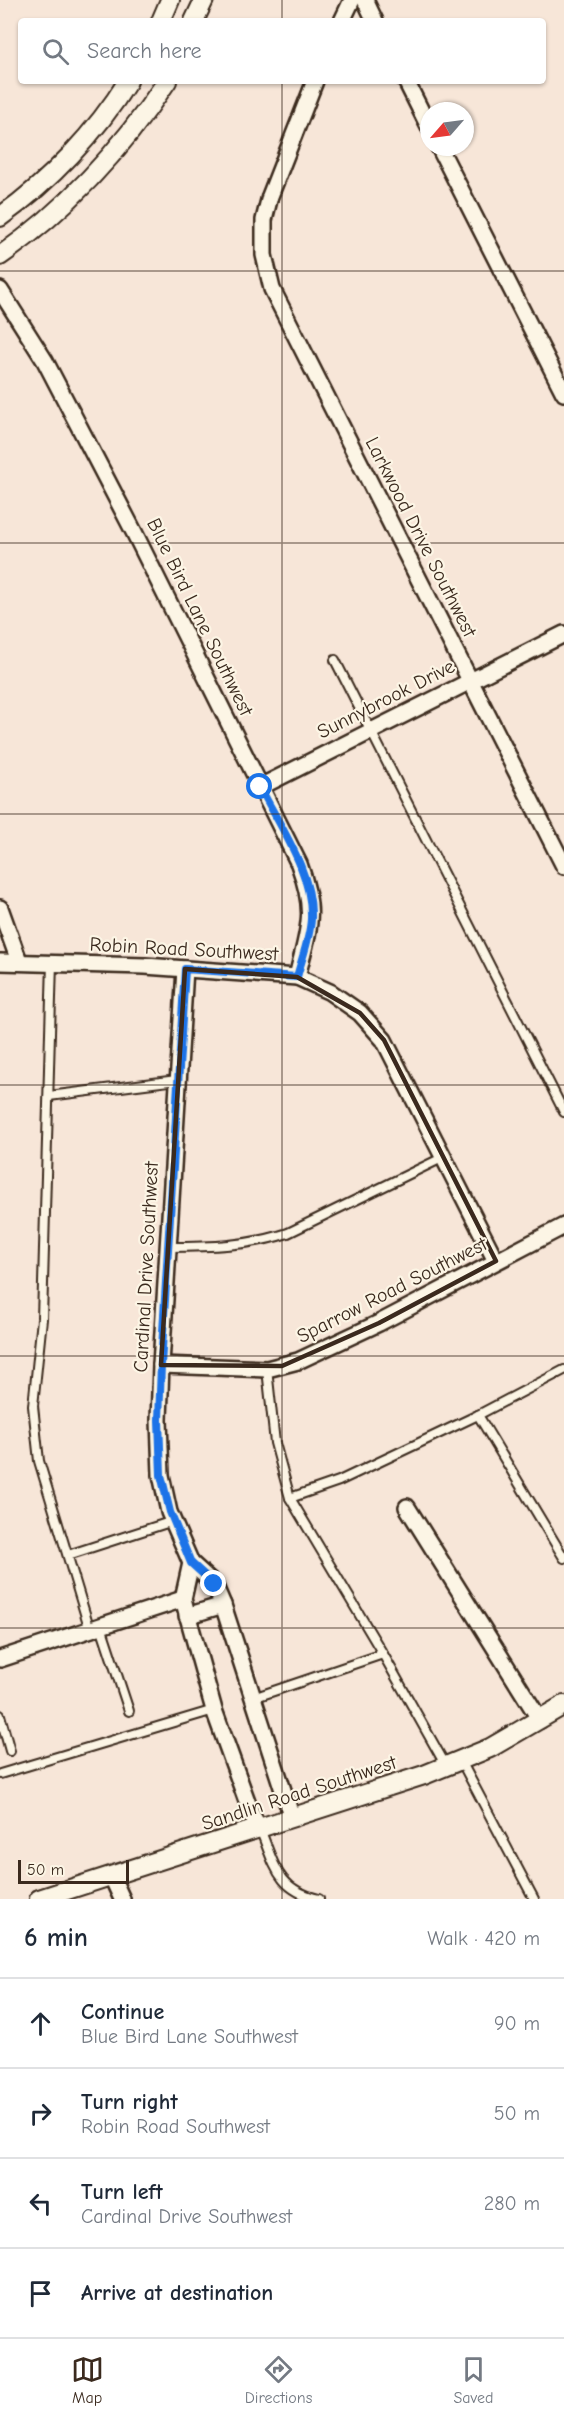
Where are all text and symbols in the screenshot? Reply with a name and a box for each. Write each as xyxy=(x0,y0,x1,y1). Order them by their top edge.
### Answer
search box xyxy=(18,18,546,84)
icon: search xyxy=(39,35,72,68)
text: Search here xyxy=(87,38,202,64)
north arrow xyxy=(420,102,474,156)
street label: Larkwood Drive Southwest xyxy=(361,433,482,642)
street label: Blue Bird Lane Southwest xyxy=(142,514,258,721)
street label: Sunnybrook Drive xyxy=(313,654,459,744)
route start xyxy=(246,773,272,799)
street label: Robin Road Southwest xyxy=(89,933,280,965)
street label: Cardinal Drive Southwest xyxy=(129,1160,163,1373)
street label: Sparrow Road Southwest xyxy=(293,1231,492,1348)
route end xyxy=(200,1570,226,1596)
street label: Sandlin Road Southwest xyxy=(199,1750,401,1835)
scale bar xyxy=(18,1857,129,1884)
text: 50 m xyxy=(27,1861,64,1879)
text: 6 min xyxy=(24,1923,88,1953)
text: Walk · 420 m xyxy=(427,1927,540,1950)
text: Continue xyxy=(81,1999,164,2025)
icon: ahead xyxy=(24,2007,57,2040)
text: 90 m xyxy=(494,2012,540,2035)
text: Blue Bird Lane Southwest xyxy=(81,2025,298,2048)
text: Turn right xyxy=(81,2089,178,2115)
icon: right xyxy=(24,2097,57,2130)
text: 50 m xyxy=(494,2102,540,2125)
text: Robin Road Southwest xyxy=(81,2115,270,2138)
text: Turn left xyxy=(81,2179,163,2205)
icon: left xyxy=(24,2187,57,2220)
text: 280 m xyxy=(484,2192,540,2215)
text: Cardinal Drive Southwest xyxy=(81,2205,292,2228)
icon: arrive xyxy=(24,2277,57,2310)
text: Arrive at destination xyxy=(81,2280,273,2306)
tab: Map xyxy=(71,2353,104,2407)
tab: Directions xyxy=(245,2353,312,2407)
tab: Saved xyxy=(453,2353,493,2407)

